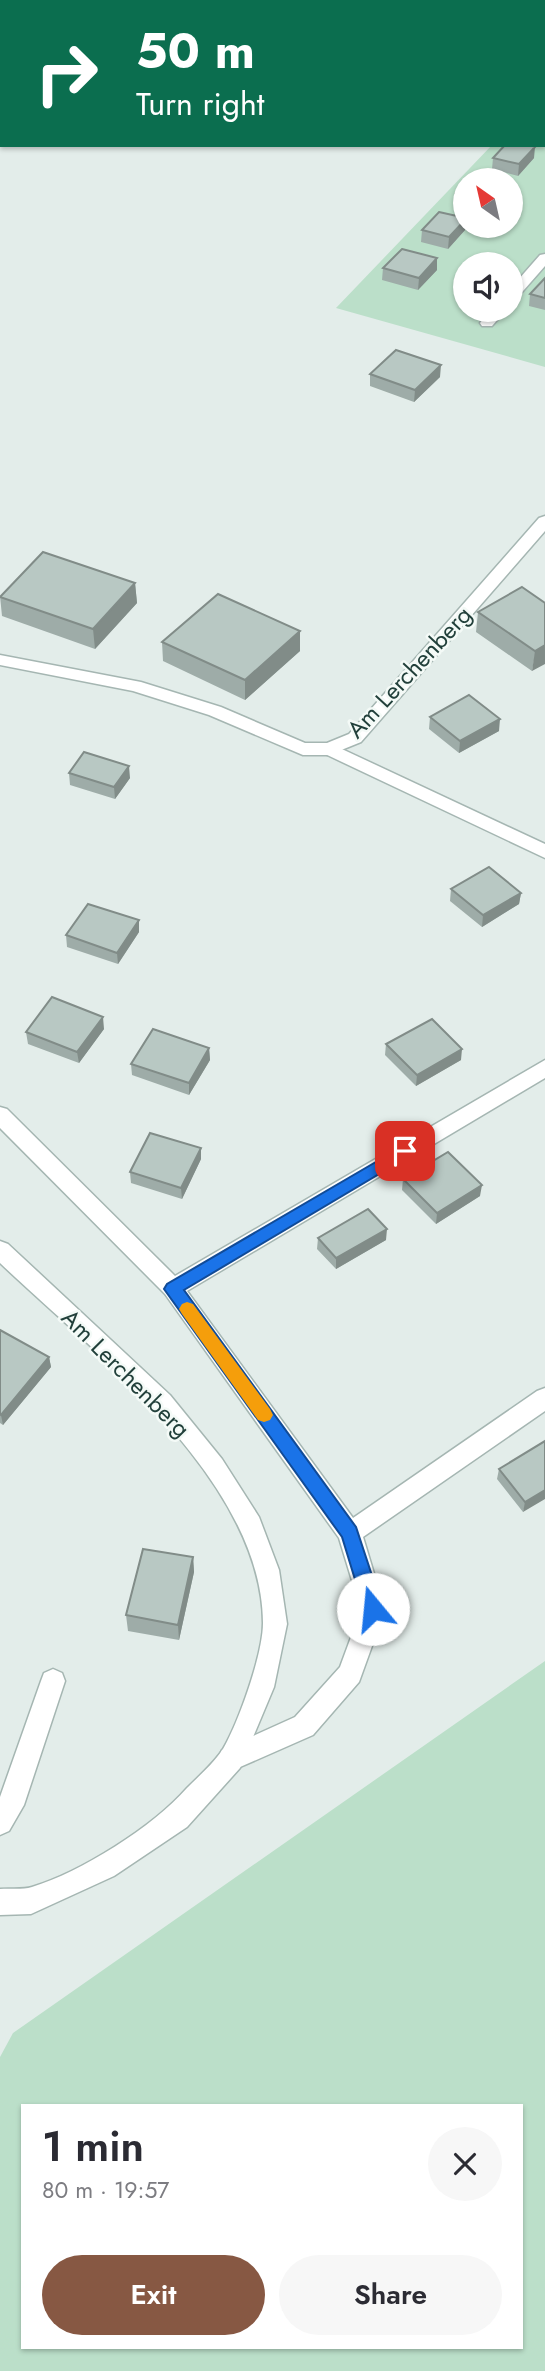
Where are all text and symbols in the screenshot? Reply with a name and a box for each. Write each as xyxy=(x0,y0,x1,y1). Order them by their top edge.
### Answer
text: 50 m xyxy=(136,16,255,86)
icon: right xyxy=(21,28,112,119)
text: Turn right xyxy=(136,81,265,127)
north arrow xyxy=(453,168,523,238)
map controls xyxy=(453,168,523,322)
button: sound xyxy=(453,252,523,322)
street label: Am Lerchenberg xyxy=(338,598,480,746)
pin xyxy=(375,1121,435,1181)
icon: arrive xyxy=(386,1132,424,1170)
street label: Am Lerchenberg xyxy=(54,1301,198,1445)
position arrow xyxy=(336,1572,410,1646)
text: 1 min xyxy=(42,2116,144,2177)
button: close xyxy=(428,2127,502,2201)
text: 80 m · 19:57 xyxy=(42,2173,169,2207)
button: Exit xyxy=(42,2255,265,2335)
button: Share xyxy=(279,2255,502,2335)

